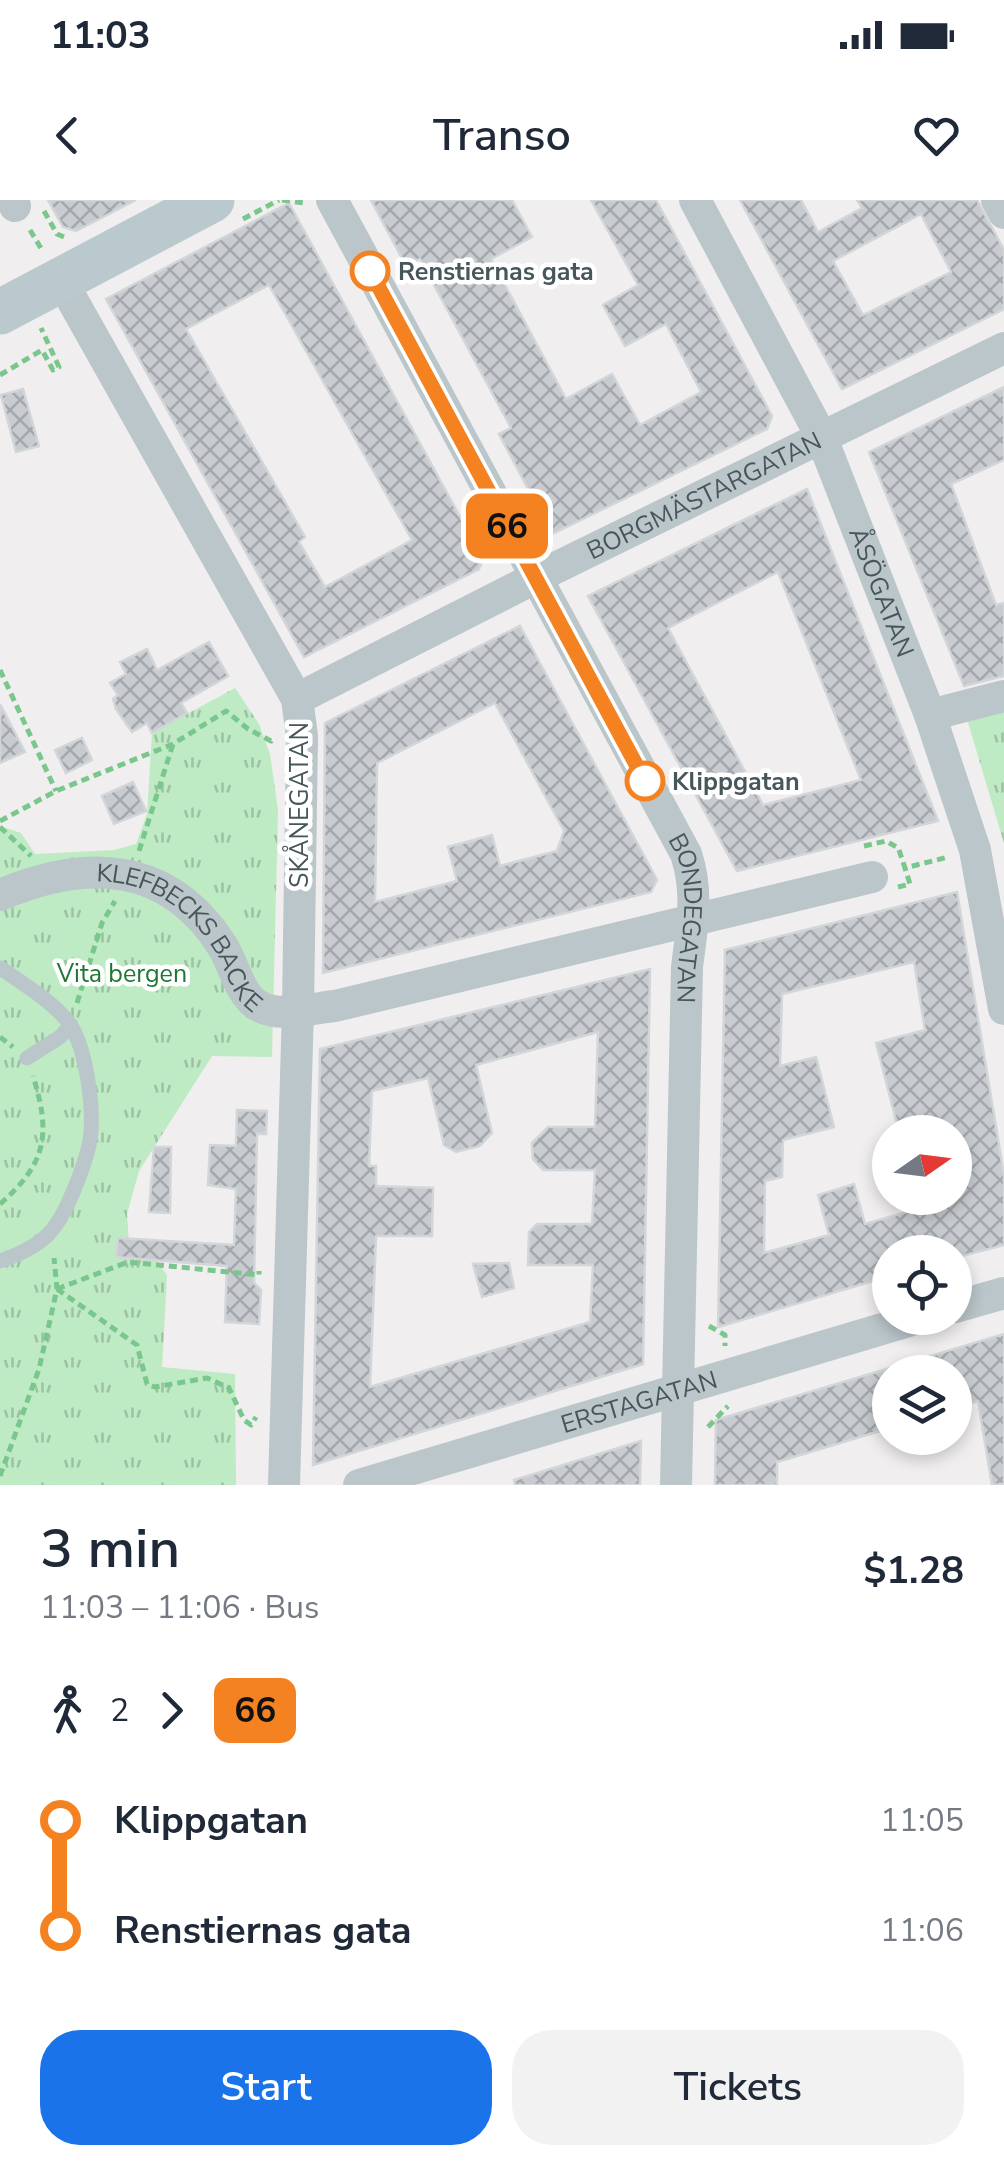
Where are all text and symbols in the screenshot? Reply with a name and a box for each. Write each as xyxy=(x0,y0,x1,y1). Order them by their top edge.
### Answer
text: 11:03 xyxy=(50,10,151,61)
text: Transo xyxy=(433,105,571,166)
icon: back xyxy=(40,108,95,163)
icon: heart xyxy=(909,108,964,163)
marker: Renstiernas gata xyxy=(351,252,389,290)
place label: Renstiernas gata xyxy=(398,255,594,289)
street label: BORGMÄSTARGATAN xyxy=(581,424,827,568)
line badge: 66 xyxy=(462,494,552,558)
text: 66 xyxy=(486,503,528,550)
street label: ÅSÖGATAN xyxy=(840,522,922,662)
street label: SKÅNEGATAN xyxy=(282,722,317,888)
marker: Klippgatan xyxy=(626,762,664,800)
place label: Klippgatan xyxy=(672,765,800,799)
street label: BONDEGATAN xyxy=(660,827,710,1004)
street label: KLEFBECKS BACKE xyxy=(96,856,269,1020)
park label: Vita bergen xyxy=(56,957,187,991)
north arrow xyxy=(872,1115,972,1215)
map controls xyxy=(872,1115,972,1455)
button: locate xyxy=(872,1235,972,1335)
button: layers xyxy=(872,1355,972,1455)
street label: ERSTAGATAN xyxy=(557,1363,721,1442)
text: 3 min xyxy=(40,1511,180,1586)
text: $1.28 xyxy=(863,1545,964,1596)
text: 11:03 – 11:06 · Bus xyxy=(40,1586,319,1629)
icon: walk xyxy=(40,1683,95,1738)
icon: forward xyxy=(144,1683,199,1738)
text: 66 xyxy=(234,1687,276,1734)
text: 2 xyxy=(110,1689,129,1732)
text: Klippgatan xyxy=(114,1795,308,1846)
text: 11:05 xyxy=(880,1799,964,1842)
text: Renstiernas gata xyxy=(114,1905,411,1956)
text: 11:06 xyxy=(880,1909,964,1952)
button: Start xyxy=(40,2030,492,2145)
button: Tickets xyxy=(512,2030,964,2145)

